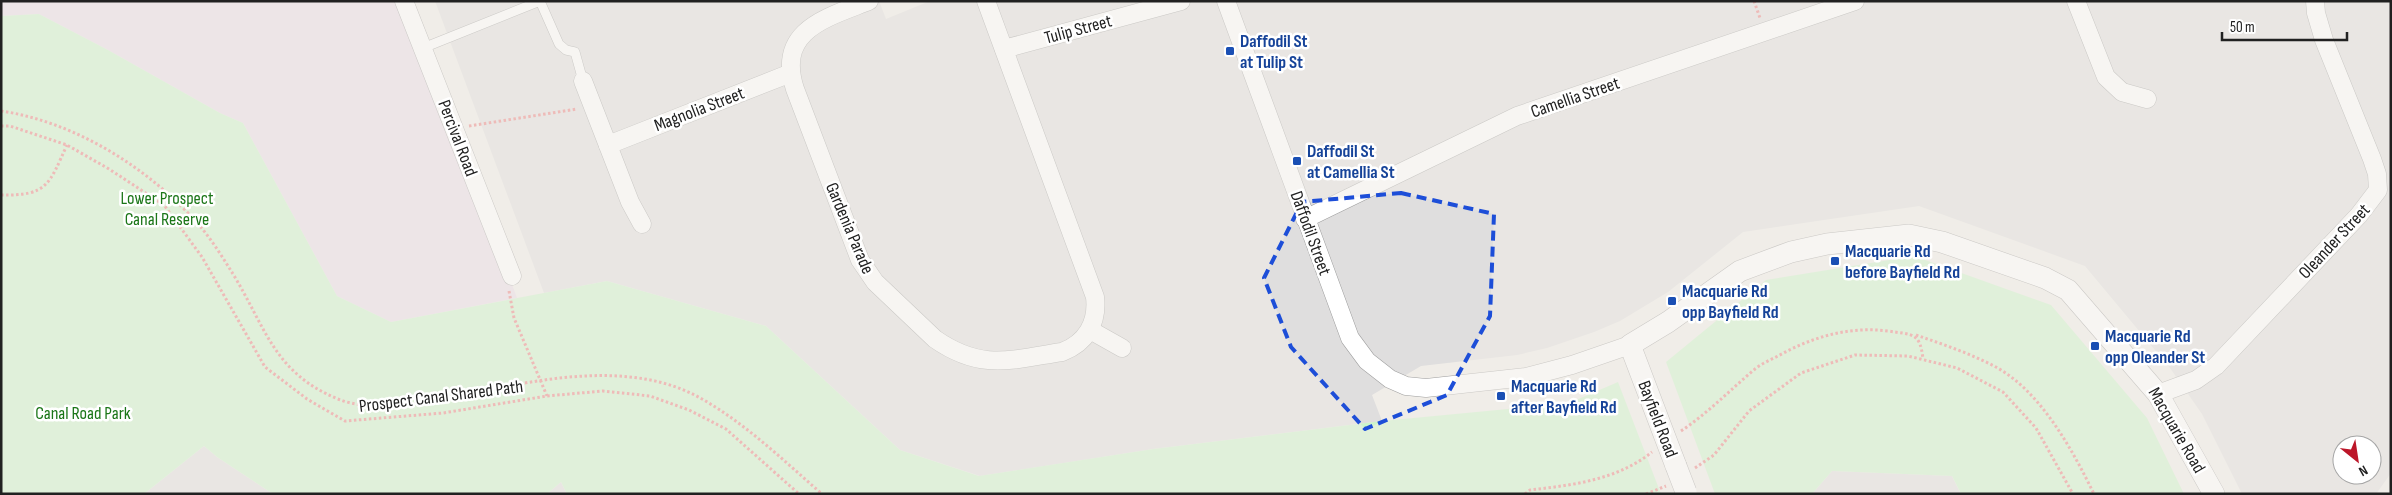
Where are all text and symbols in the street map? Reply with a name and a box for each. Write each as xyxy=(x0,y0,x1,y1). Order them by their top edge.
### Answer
street label: Tulip Street xyxy=(1042,10,1115,49)
scale bar xyxy=(2222,10,2347,42)
text: 50 m xyxy=(2230,18,2255,37)
place label: Daffodil St at Tulip St xyxy=(1240,31,1308,73)
marker: Daffodil St at Tulip St xyxy=(1224,45,1236,57)
street label: Camellia Street xyxy=(1528,72,1623,122)
street label: Magnolia Street xyxy=(651,82,748,136)
street label: Percival Road xyxy=(433,97,482,179)
place label: Daffodil St at Camellia St xyxy=(1307,141,1395,183)
marker: Daffodil St at Camellia St xyxy=(1291,155,1303,167)
street label: Gardenia Parade xyxy=(821,179,878,277)
park label: Lower Prospect Canal Reserve xyxy=(121,188,214,230)
street label: Daffodil Street xyxy=(1286,188,1336,279)
street label: Oleander Street xyxy=(2294,199,2375,283)
place label: Macquarie Rd before Bayfield Rd xyxy=(1845,241,1960,283)
marker: Macquarie Rd before Bayfield Rd xyxy=(1829,255,1841,267)
place label: Macquarie Rd opp Bayfield Rd xyxy=(1682,281,1779,323)
marker: Macquarie Rd opp Bayfield Rd xyxy=(1666,295,1678,307)
place label: Macquarie Rd opp Oleander St xyxy=(2105,326,2205,368)
marker: Macquarie Rd opp Oleander St xyxy=(2089,340,2101,352)
street label: Prospect Canal Shared Path xyxy=(358,376,524,417)
place label: Macquarie Rd after Bayfield Rd xyxy=(1511,376,1617,418)
street label: Bayfield Road xyxy=(1633,378,1682,461)
street label: Macquarie Road xyxy=(2144,384,2209,477)
marker: Macquarie Rd after Bayfield Rd xyxy=(1495,390,1507,402)
park label: Canal Road Park xyxy=(35,403,131,424)
north arrow xyxy=(2332,435,2382,485)
text: N xyxy=(2356,462,2371,480)

